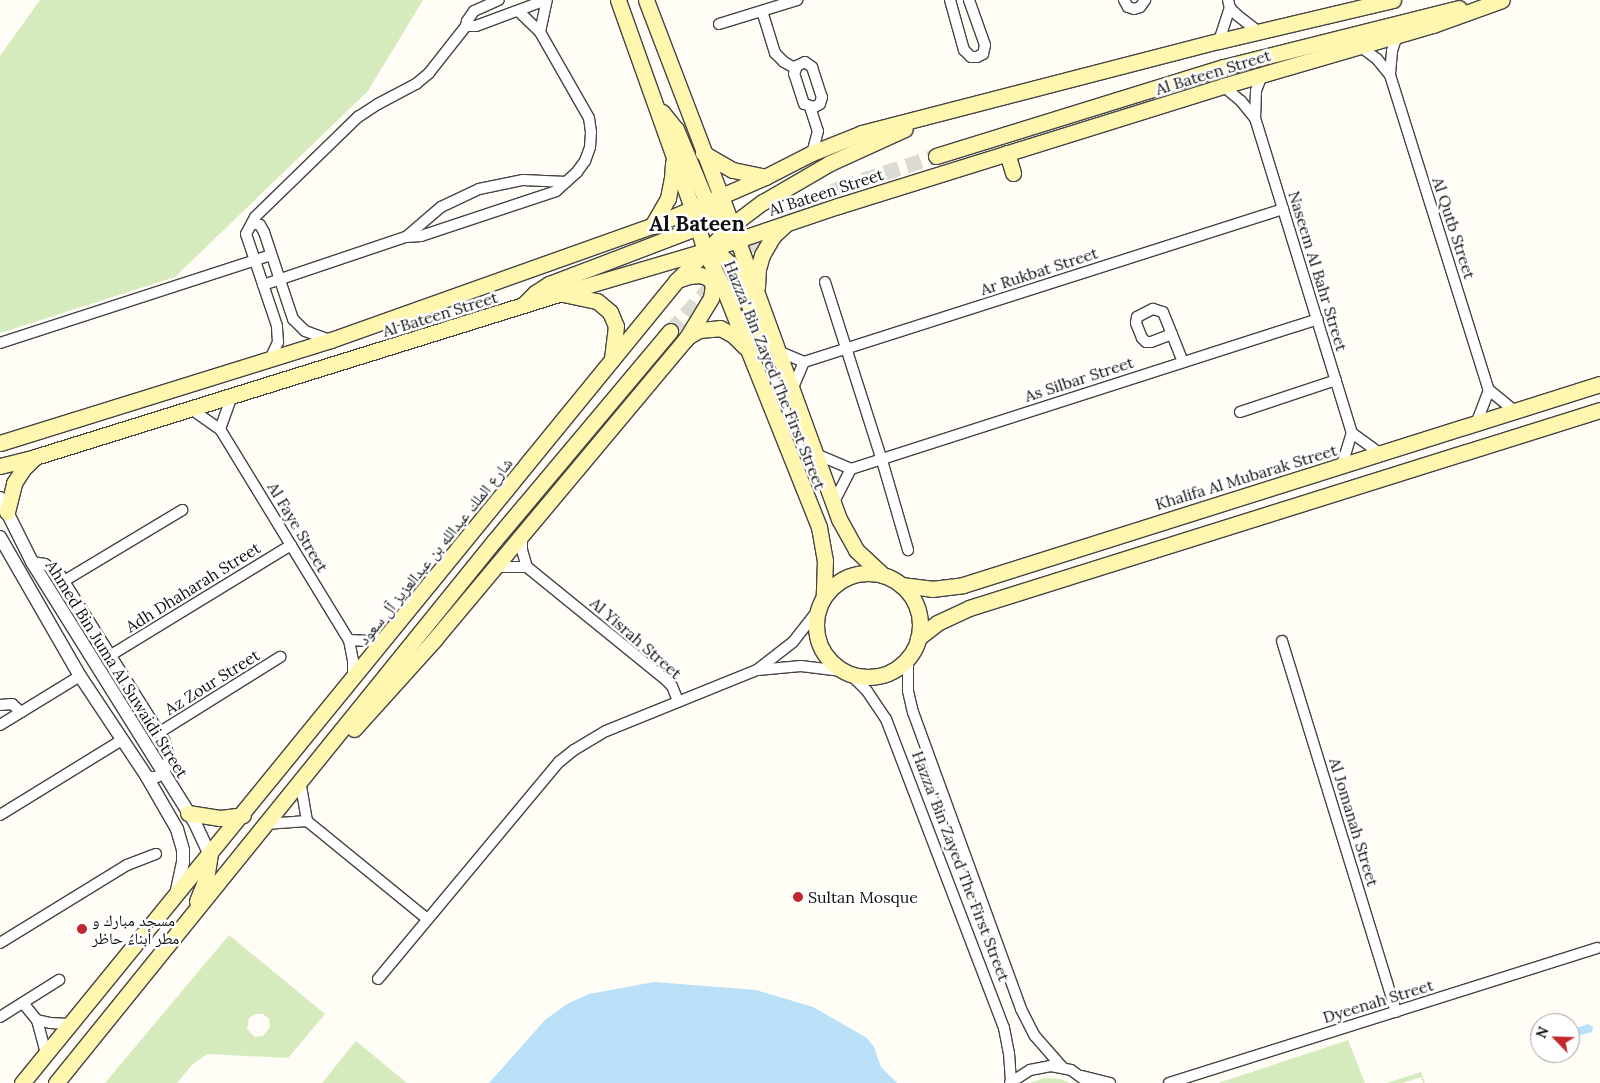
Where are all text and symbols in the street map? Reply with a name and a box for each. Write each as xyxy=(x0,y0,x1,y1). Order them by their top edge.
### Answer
street label: Al Bateen Street xyxy=(1153,45,1273,99)
street label: Al Bateen Street xyxy=(766,164,886,220)
street label: Al Qutb Street xyxy=(1429,175,1479,281)
street label: Naseem Al Bahr Street xyxy=(1284,189,1352,353)
district label: Al Bateen xyxy=(649,211,745,237)
street label: Ar Rukbat Street xyxy=(978,243,1100,299)
street label: Hazza' Bin Zayed The First Street xyxy=(720,258,830,492)
street label: Al Bateen Street xyxy=(380,287,500,341)
street label: As Silbar Street xyxy=(1022,352,1136,406)
street label: Khalifa Al Mubarak Street xyxy=(1153,440,1339,514)
street label: شارع الملك عبدالله بن عبدالعزيز آل سعود xyxy=(354,454,516,648)
street label: Al Faye Street xyxy=(264,479,332,575)
street label: Adh Dhaharah Street xyxy=(122,538,264,636)
street label: Ahmed Bin Juma Al Suwaidi Street xyxy=(42,557,192,781)
street label: Al Yisrah Street xyxy=(586,593,686,683)
street label: Az Zour Street xyxy=(161,645,263,719)
street label: Hazza' Bin Zayed The First Street xyxy=(908,748,1014,984)
street label: Al Jomanah Street xyxy=(1325,755,1383,889)
place label: Sultan Mosque xyxy=(808,887,918,907)
marker: Sultan Mosque xyxy=(792,891,804,903)
place label: مسجد مبارك و مطر أبناء حاظر xyxy=(92,910,179,948)
marker: مسجد مبارك و مطر أبناء حاظر xyxy=(76,923,88,935)
street label: Dyeenah Street xyxy=(1320,975,1436,1027)
north arrow xyxy=(1530,1013,1580,1063)
text: N xyxy=(1532,1024,1553,1041)

